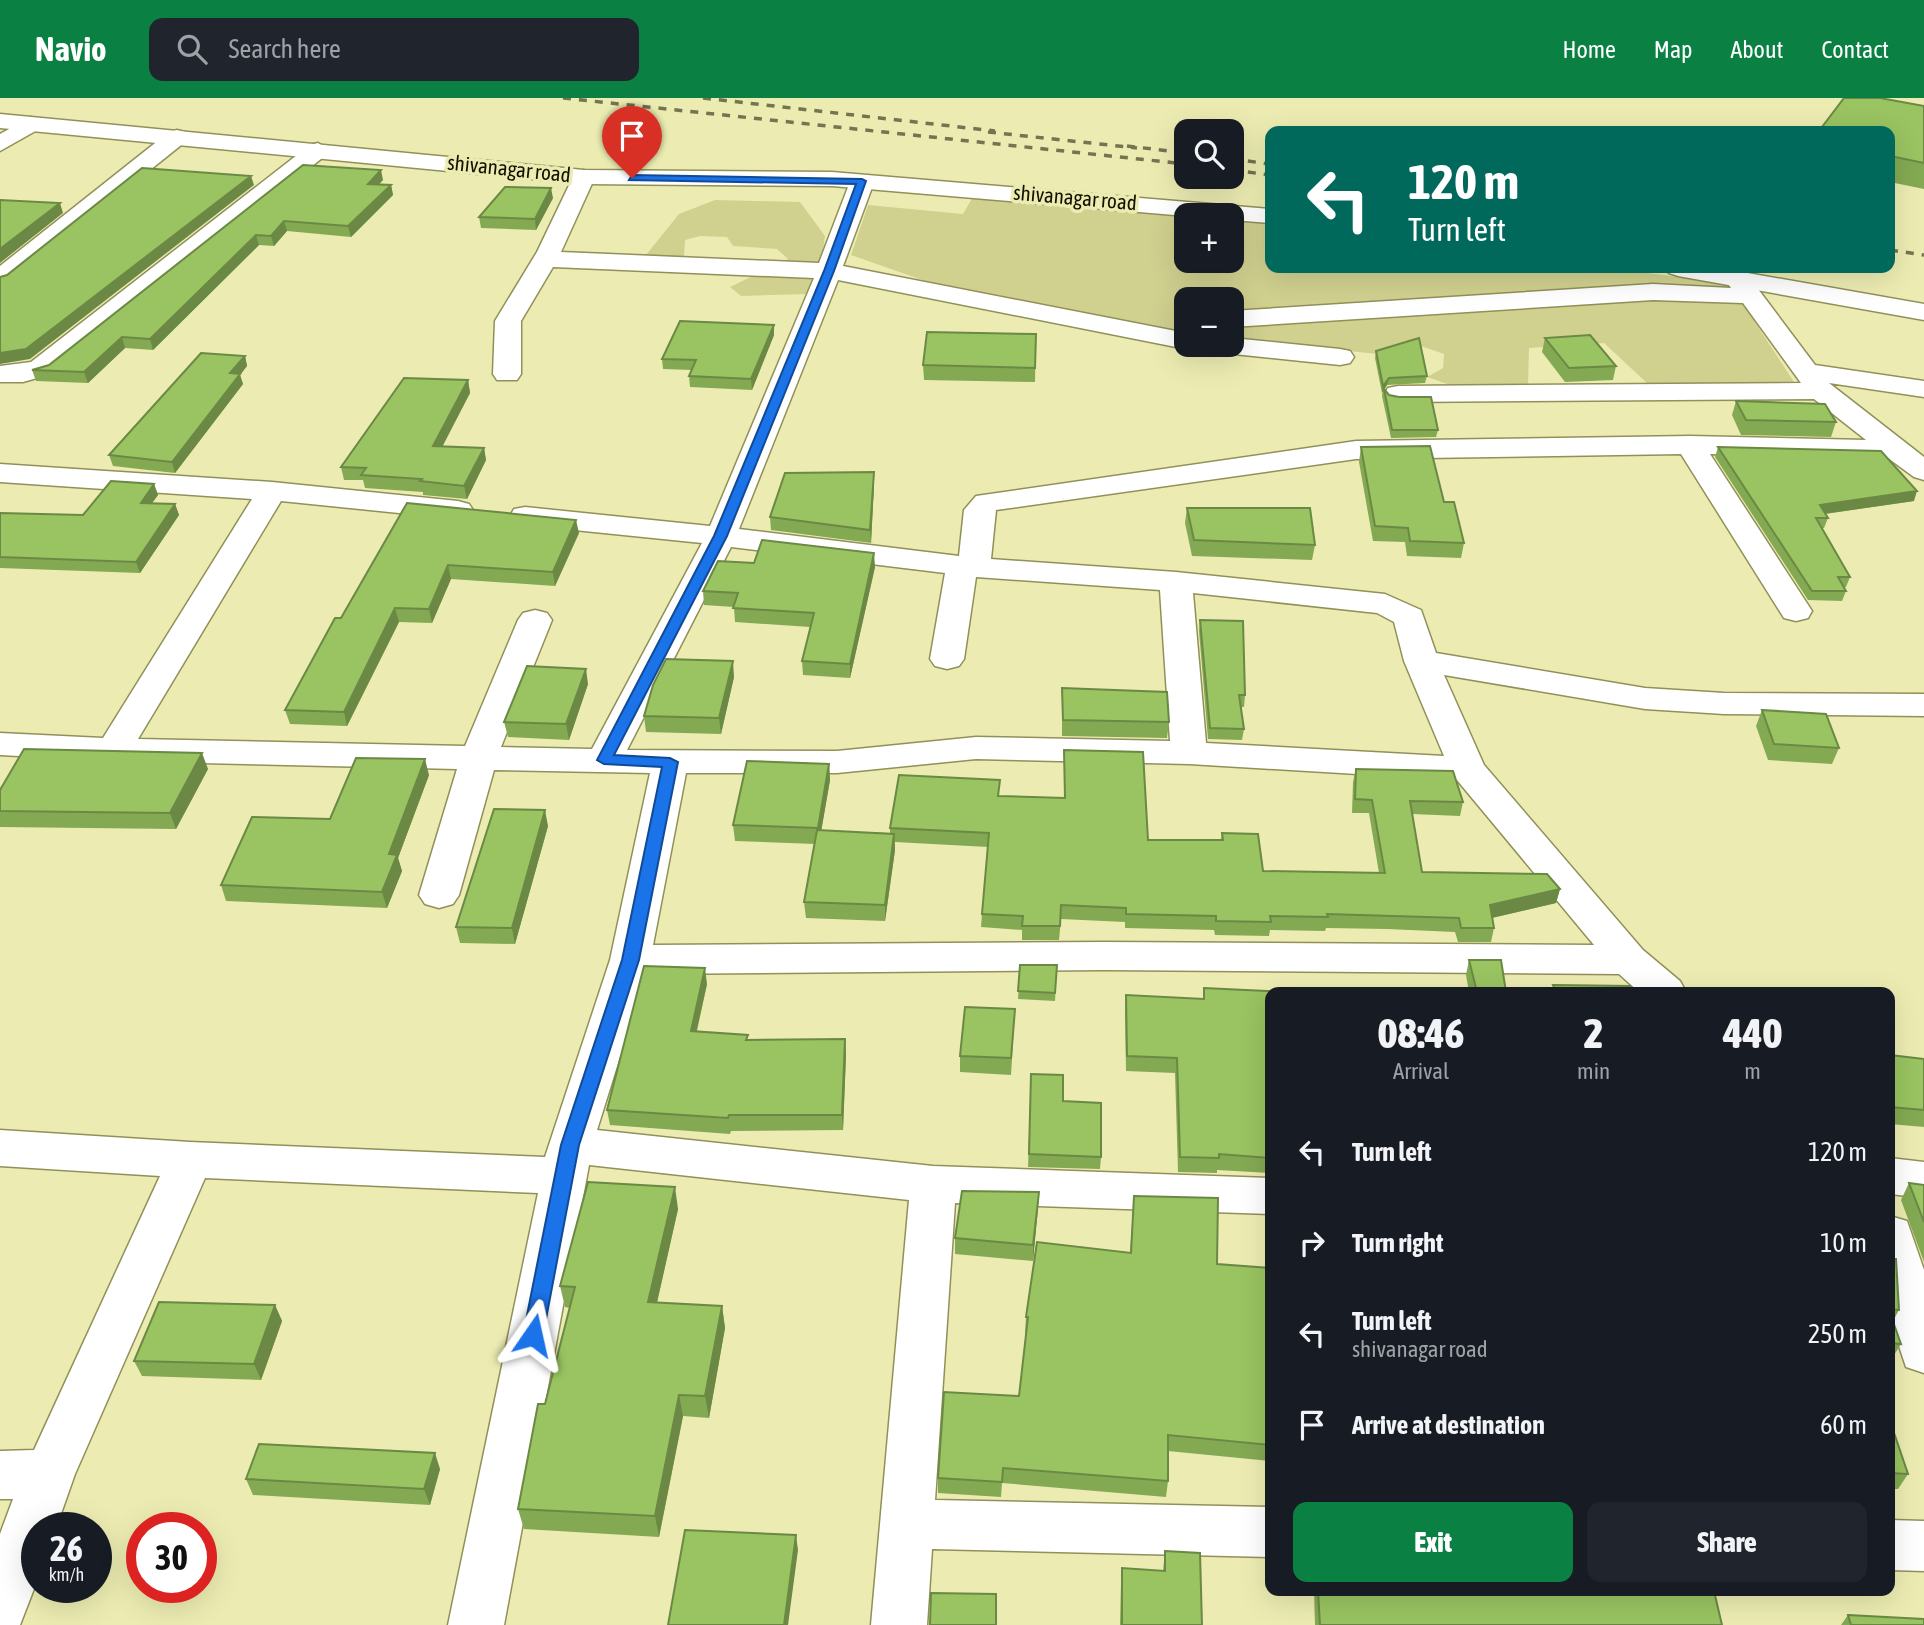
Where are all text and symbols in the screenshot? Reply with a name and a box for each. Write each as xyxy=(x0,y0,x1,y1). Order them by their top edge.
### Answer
search box xyxy=(149,18,639,81)
text: Navio xyxy=(35,30,107,68)
icon: search xyxy=(173,30,211,68)
text: Search here xyxy=(229,34,341,64)
text: Home xyxy=(1562,36,1616,63)
text: Map xyxy=(1654,36,1692,63)
text: About xyxy=(1730,36,1783,63)
text: Contact xyxy=(1821,36,1889,63)
pin xyxy=(602,106,662,178)
icon: arrive xyxy=(613,117,651,155)
map controls xyxy=(1174,119,1244,357)
button: search xyxy=(1174,119,1244,189)
street label: shivanagar road xyxy=(446,150,572,186)
text: 120 m xyxy=(1408,153,1519,209)
icon: left xyxy=(1293,154,1384,245)
street label: shivanagar road xyxy=(1012,180,1138,214)
button: + xyxy=(1174,203,1244,273)
text: Turn left xyxy=(1408,211,1506,248)
button: − xyxy=(1174,287,1244,357)
text: 08:46 xyxy=(1378,1009,1464,1057)
text: 2 xyxy=(1584,1009,1603,1057)
text: 440 xyxy=(1723,1009,1782,1057)
text: Arrival xyxy=(1393,1058,1449,1084)
text: min xyxy=(1577,1058,1610,1084)
text: m xyxy=(1744,1058,1761,1084)
icon: left xyxy=(1293,1133,1331,1171)
text: Turn left xyxy=(1352,1137,1432,1167)
text: 120 m xyxy=(1808,1137,1867,1167)
icon: right xyxy=(1293,1224,1331,1262)
text: Turn right xyxy=(1352,1228,1443,1258)
text: 10 m xyxy=(1820,1228,1867,1258)
position arrow xyxy=(496,1298,570,1372)
text: Turn left xyxy=(1352,1306,1432,1336)
icon: left xyxy=(1293,1315,1331,1353)
text: 250 m xyxy=(1808,1319,1867,1349)
text: shivanagar road xyxy=(1352,1336,1488,1362)
icon: arrive xyxy=(1293,1406,1331,1444)
text: Arrive at destination xyxy=(1352,1410,1545,1440)
text: 60 m xyxy=(1820,1410,1867,1440)
button: Exit xyxy=(1293,1502,1573,1582)
button: Share xyxy=(1587,1502,1867,1582)
speed limit sign: 30 xyxy=(126,1512,217,1603)
text: 26 xyxy=(50,1528,83,1568)
text: km/h xyxy=(49,1564,84,1585)

